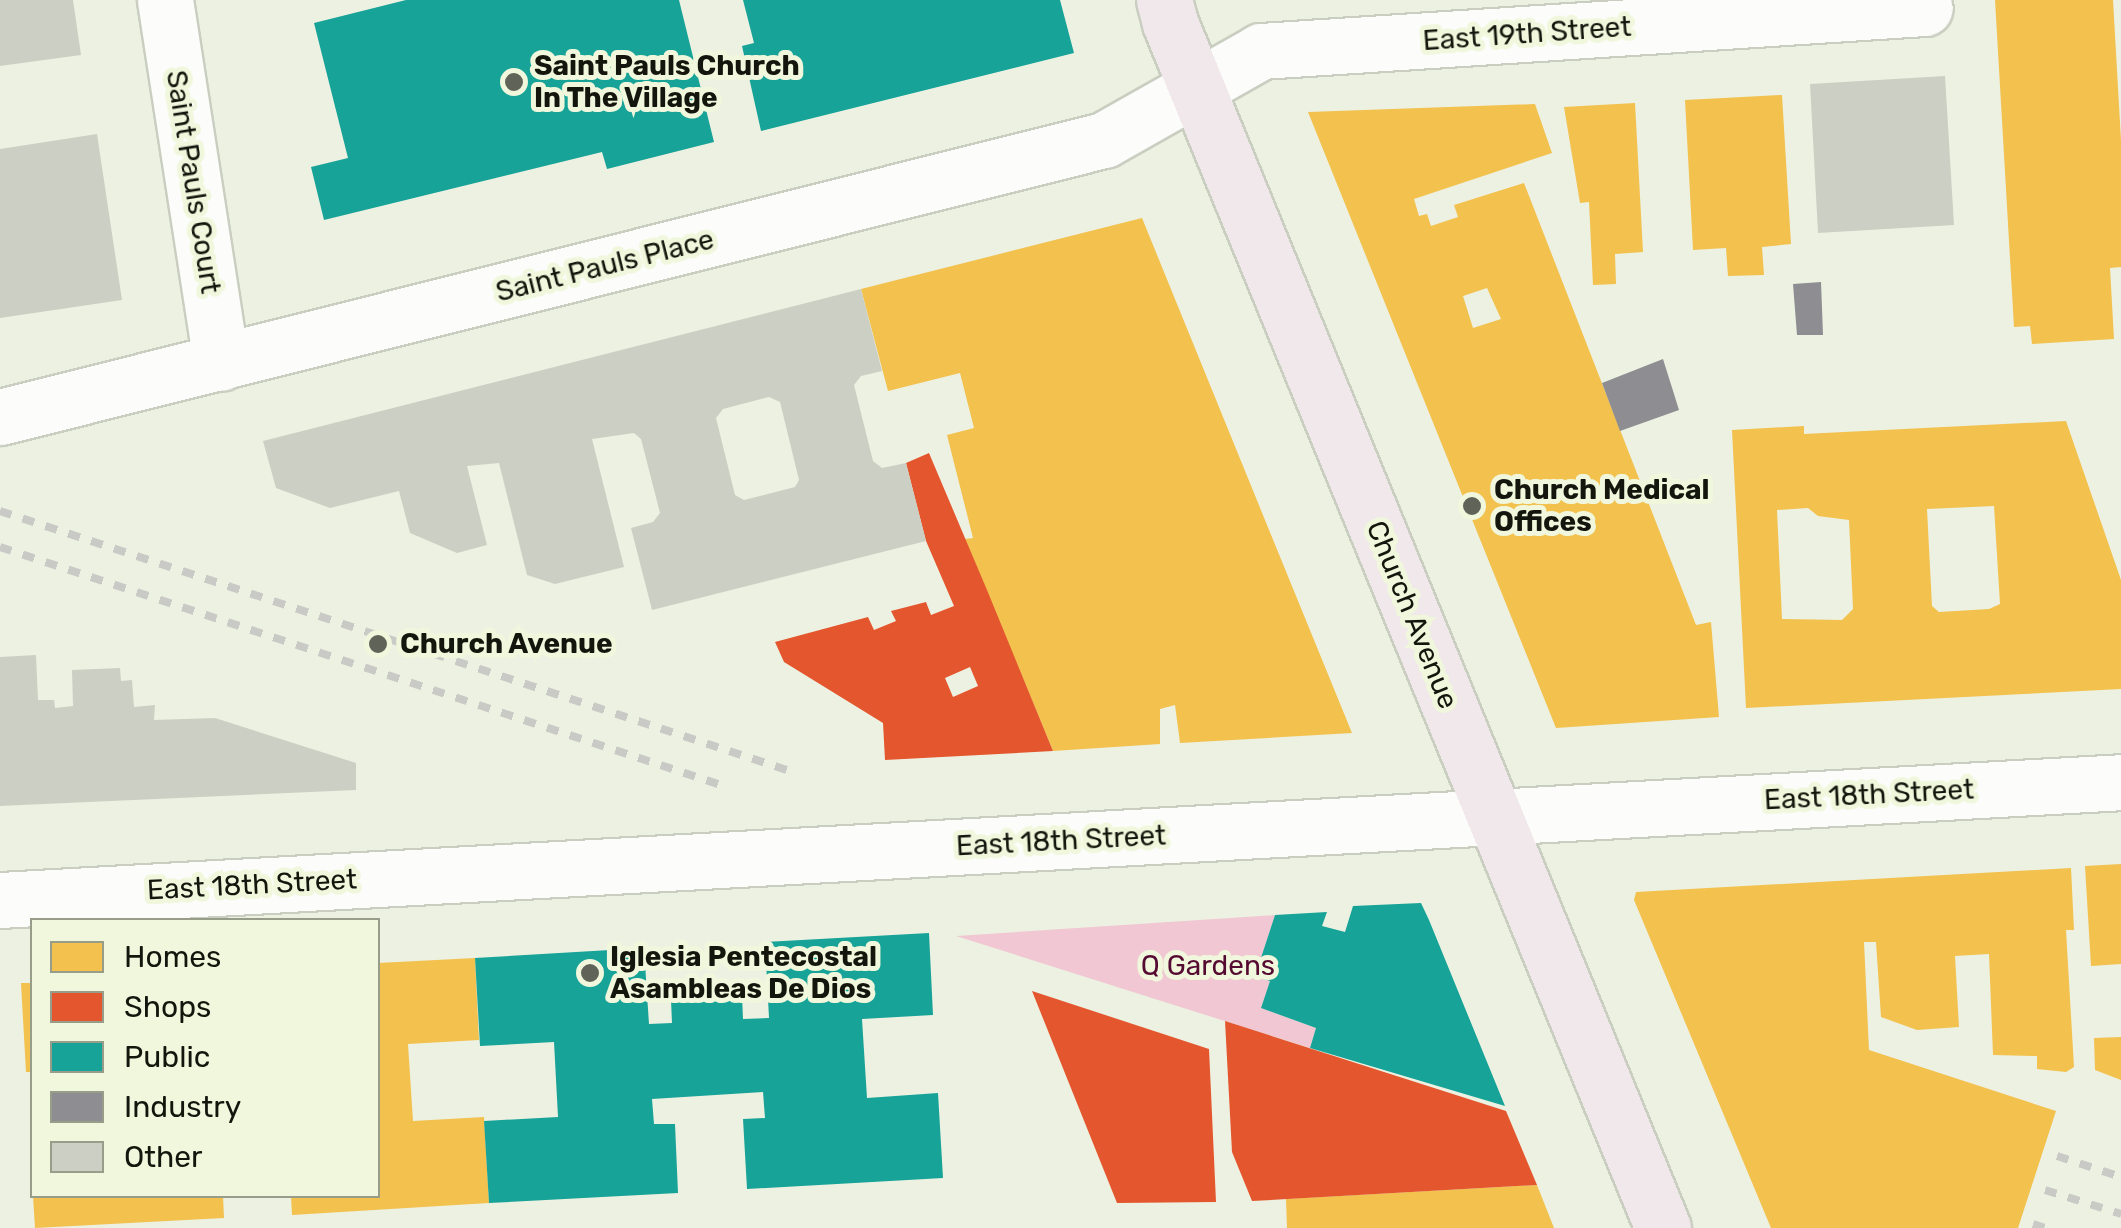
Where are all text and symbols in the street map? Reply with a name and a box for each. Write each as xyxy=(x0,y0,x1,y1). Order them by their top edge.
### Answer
street label: East 19th Street xyxy=(1422,10,1632,58)
place label: Saint Pauls Church In The Village xyxy=(534,49,800,115)
street label: Saint Pauls Court xyxy=(159,68,227,296)
marker: Saint Pauls Church In The Village xyxy=(503,71,525,93)
street label: Saint Pauls Place xyxy=(492,223,718,309)
place label: Church Medical Offices xyxy=(1494,473,1710,539)
marker: Church Medical Offices xyxy=(1459,493,1485,519)
street label: Church Avenue xyxy=(1359,516,1465,714)
place label: Church Avenue xyxy=(400,627,613,661)
marker: Church Avenue xyxy=(365,631,391,657)
street label: East 18th Street xyxy=(1763,773,1975,817)
street label: East 18th Street xyxy=(955,819,1167,863)
street label: East 18th Street xyxy=(146,863,358,907)
legend xyxy=(30,918,380,1198)
text: Homes xyxy=(124,939,221,975)
place label: Iglesia Pentecostal Asambleas De Dios xyxy=(610,940,877,1006)
park label: Q Gardens xyxy=(1141,949,1275,983)
marker: Iglesia Pentecostal Asambleas De Dios xyxy=(579,962,601,984)
text: Shops xyxy=(124,989,211,1025)
text: Public xyxy=(124,1039,210,1075)
text: Industry xyxy=(124,1089,241,1125)
text: Other xyxy=(124,1139,203,1175)

